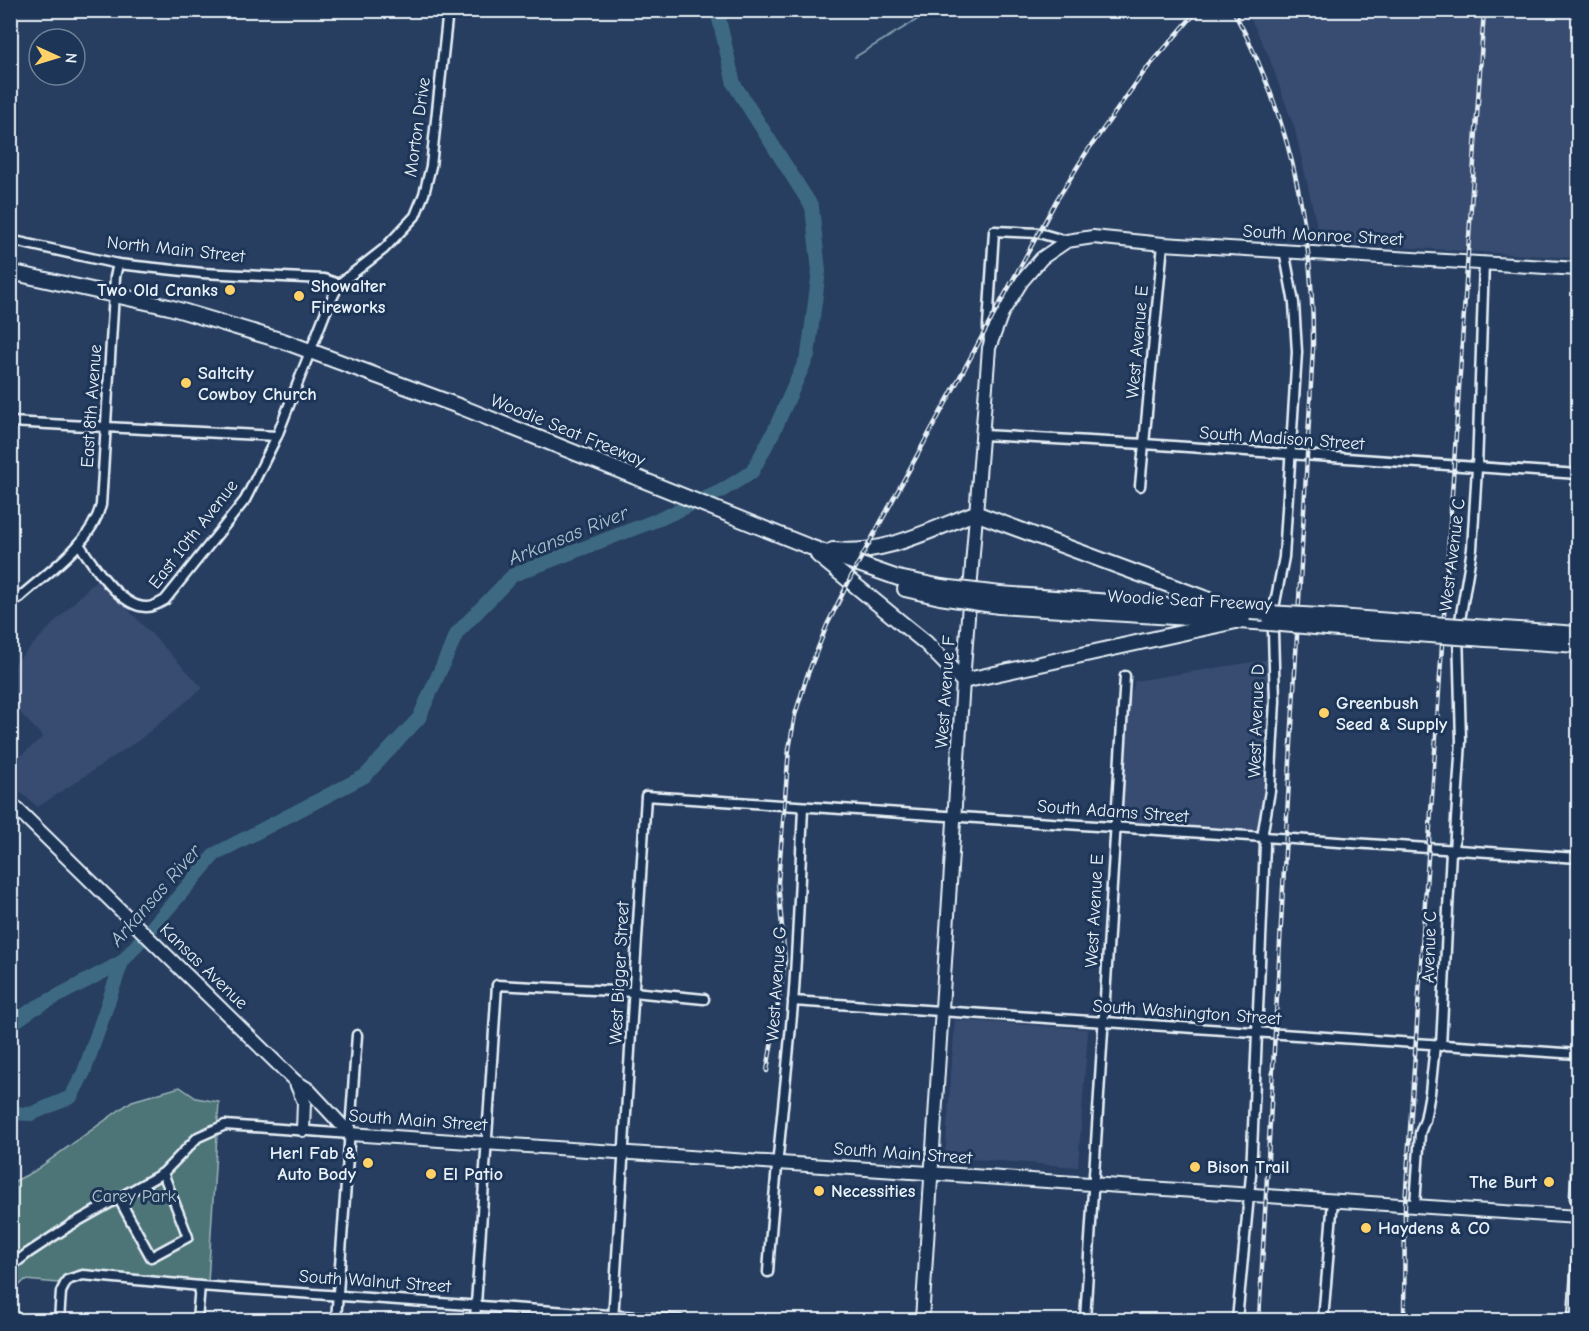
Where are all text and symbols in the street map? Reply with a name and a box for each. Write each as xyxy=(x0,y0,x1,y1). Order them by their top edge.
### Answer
north arrow xyxy=(27,27,87,87)
text: N xyxy=(62,52,80,64)
street label: Morton Drive xyxy=(400,76,435,178)
street label: South Monroe Street xyxy=(1242,221,1405,250)
street label: North Main Street xyxy=(106,232,247,267)
place label: Showalter Fireworks xyxy=(311,276,386,318)
place label: Two Old Cranks xyxy=(97,280,218,301)
marker: Two Old Cranks xyxy=(223,283,237,297)
street label: West Avenue E xyxy=(1122,284,1153,400)
marker: Showalter Fireworks xyxy=(292,289,306,303)
street label: East 8th Avenue xyxy=(77,344,106,468)
place label: Saltcity Cowboy Church xyxy=(198,363,317,405)
marker: Saltcity Cowboy Church xyxy=(179,376,193,390)
street label: Woodie Seat Freeway xyxy=(487,390,649,471)
street label: South Madison Street xyxy=(1199,422,1366,455)
street label: East 10th Avenue xyxy=(144,476,242,593)
street label: West Avenue C xyxy=(1435,497,1470,613)
water label: Arkansas River xyxy=(504,501,632,570)
street label: Woodie Seat Freeway xyxy=(1107,586,1274,615)
street label: West Avenue F xyxy=(931,634,960,749)
street label: West Avenue D xyxy=(1244,664,1269,778)
place label: Greenbush Seed & Supply xyxy=(1336,693,1448,735)
marker: Greenbush Seed & Supply xyxy=(1317,706,1331,720)
street label: South Adams Street xyxy=(1036,796,1190,827)
water label: Arkansas River xyxy=(104,839,206,952)
street label: West Avenue E xyxy=(1081,854,1108,968)
street label: West Bigger Street xyxy=(605,900,634,1045)
street label: Avenue C xyxy=(1418,911,1441,983)
street label: Kansas Avenue xyxy=(155,919,252,1014)
street label: West Avenue G xyxy=(762,925,791,1043)
street label: South Washington Street xyxy=(1092,995,1283,1030)
street label: South Main Street xyxy=(348,1105,489,1136)
street label: South Main Street xyxy=(833,1138,974,1169)
place label: Herl Fab & Auto Body xyxy=(270,1143,357,1185)
marker: Herl Fab & Auto Body xyxy=(361,1156,375,1170)
place label: Bison Trail xyxy=(1207,1157,1289,1178)
marker: Bison Trail xyxy=(1188,1160,1202,1174)
place label: El Patio xyxy=(443,1164,503,1185)
marker: El Patio xyxy=(424,1167,438,1181)
place label: The Burt xyxy=(1469,1172,1538,1193)
marker: The Burt xyxy=(1542,1175,1556,1189)
place label: Necessities xyxy=(831,1181,916,1202)
marker: Necessities xyxy=(812,1184,826,1198)
park label: Carey Park xyxy=(92,1186,177,1207)
place label: Haydens & CO xyxy=(1378,1218,1490,1239)
marker: Haydens & CO xyxy=(1359,1221,1373,1235)
street label: South Walnut Street xyxy=(298,1266,453,1297)

